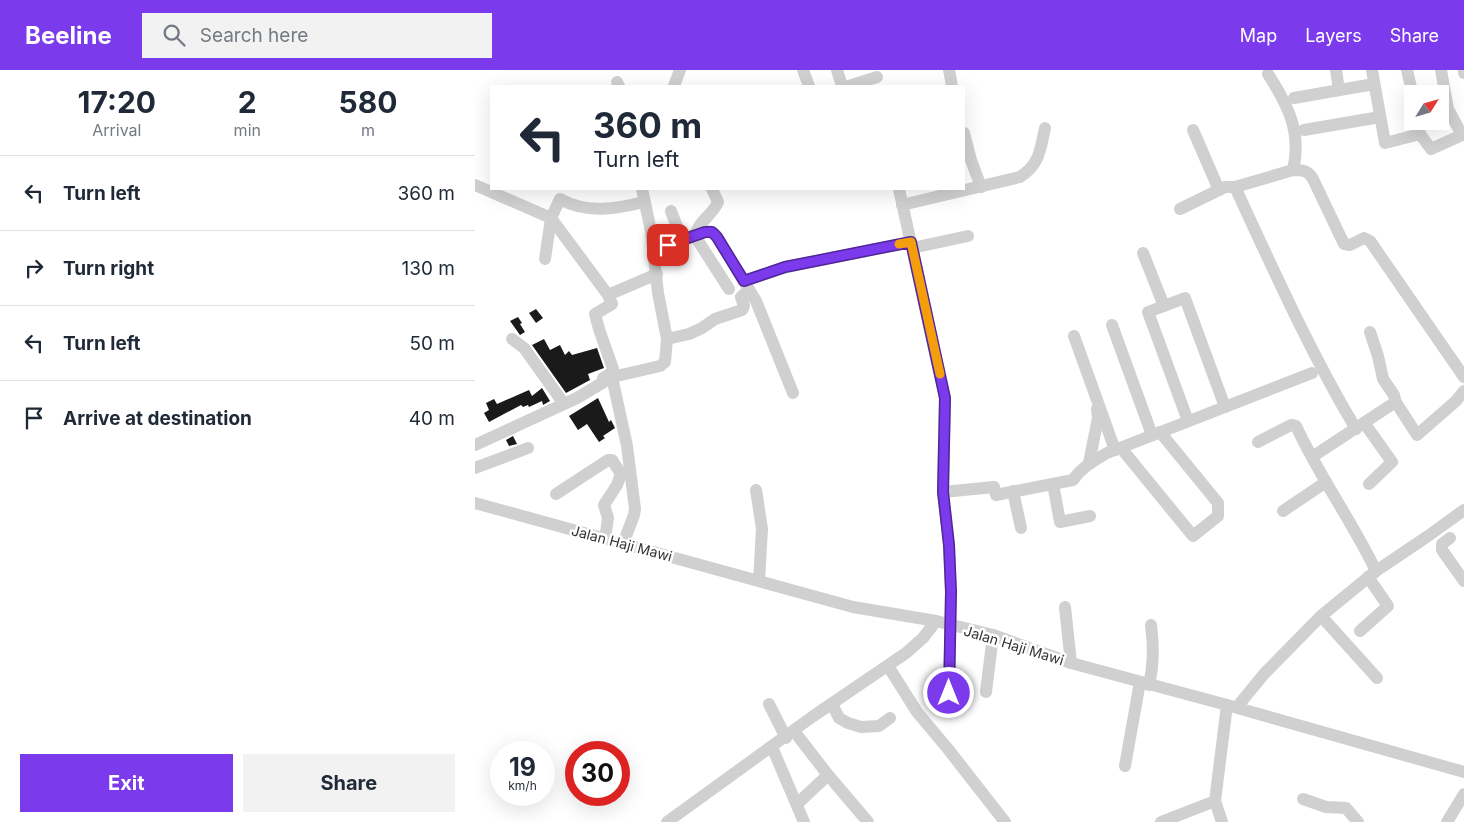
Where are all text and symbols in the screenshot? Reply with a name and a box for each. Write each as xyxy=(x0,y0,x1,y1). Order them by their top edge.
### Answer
search box xyxy=(142,13,492,58)
text: Beeline xyxy=(25,21,112,50)
icon: search xyxy=(160,21,188,49)
text: Search here xyxy=(200,24,308,47)
text: Map xyxy=(1240,25,1277,46)
text: Layers xyxy=(1305,25,1362,46)
text: Share xyxy=(1390,25,1439,46)
text: 17:20 xyxy=(78,84,156,120)
text: 2 xyxy=(238,84,257,120)
text: 580 xyxy=(339,84,397,120)
north arrow xyxy=(1404,85,1449,130)
map controls xyxy=(1404,85,1449,130)
text: 360 m xyxy=(593,104,702,146)
icon: left xyxy=(510,105,575,170)
text: Arrival xyxy=(92,120,141,140)
text: min xyxy=(234,120,261,140)
text: m xyxy=(361,120,375,140)
text: Turn left xyxy=(593,146,679,172)
icon: left xyxy=(20,179,48,207)
text: Turn left xyxy=(63,182,141,205)
text: 360 m xyxy=(398,182,455,205)
pin xyxy=(647,224,689,266)
icon: arrive xyxy=(654,231,682,259)
icon: right xyxy=(20,254,48,282)
text: Turn right xyxy=(63,257,154,280)
text: 130 m xyxy=(402,257,455,280)
icon: left xyxy=(20,329,48,357)
text: Turn left xyxy=(63,332,141,355)
text: 50 m xyxy=(409,332,455,355)
icon: arrive xyxy=(20,404,48,432)
text: Arrive at destination xyxy=(63,407,252,430)
text: 40 m xyxy=(409,407,455,430)
street label: Jalan Haji Mawi xyxy=(570,521,674,565)
street label: Jalan Haji Mawi xyxy=(962,622,1066,668)
position arrow xyxy=(922,666,974,718)
speed limit sign: 30 xyxy=(565,741,630,806)
text: 19 xyxy=(509,752,536,782)
button: Exit xyxy=(20,754,233,812)
button: Share xyxy=(243,754,455,812)
text: km/h xyxy=(508,778,537,793)

